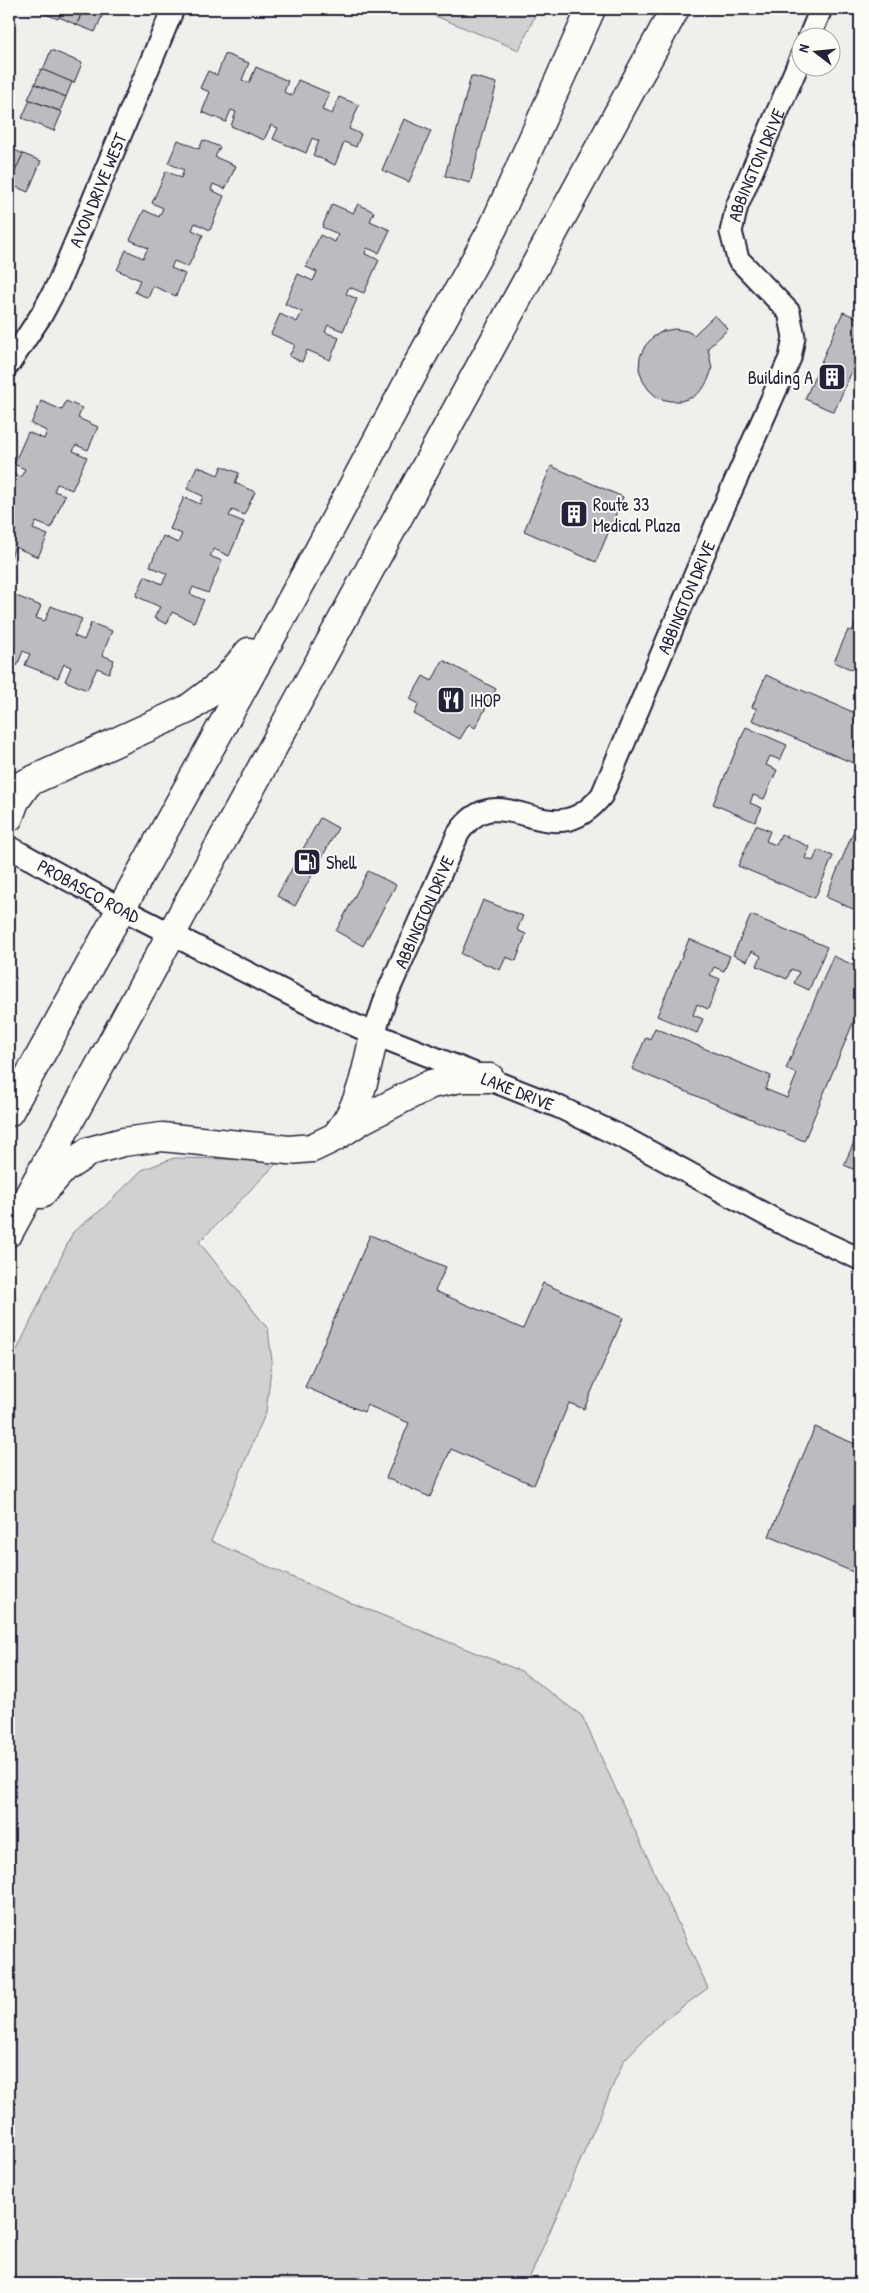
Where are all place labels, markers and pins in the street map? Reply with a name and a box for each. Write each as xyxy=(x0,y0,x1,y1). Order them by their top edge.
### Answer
building icon: Building A xyxy=(817,362,847,392)
place label: Building A xyxy=(748,365,813,390)
place label: Route 33 Medical Plaza xyxy=(593,492,680,538)
building icon: Route 33 Medical Plaza xyxy=(559,499,589,529)
restaurant icon: IHOP xyxy=(436,685,466,715)
place label: IHOP xyxy=(470,688,501,713)
fuel station icon: Shell xyxy=(292,847,322,877)
place label: Shell xyxy=(326,850,357,875)

